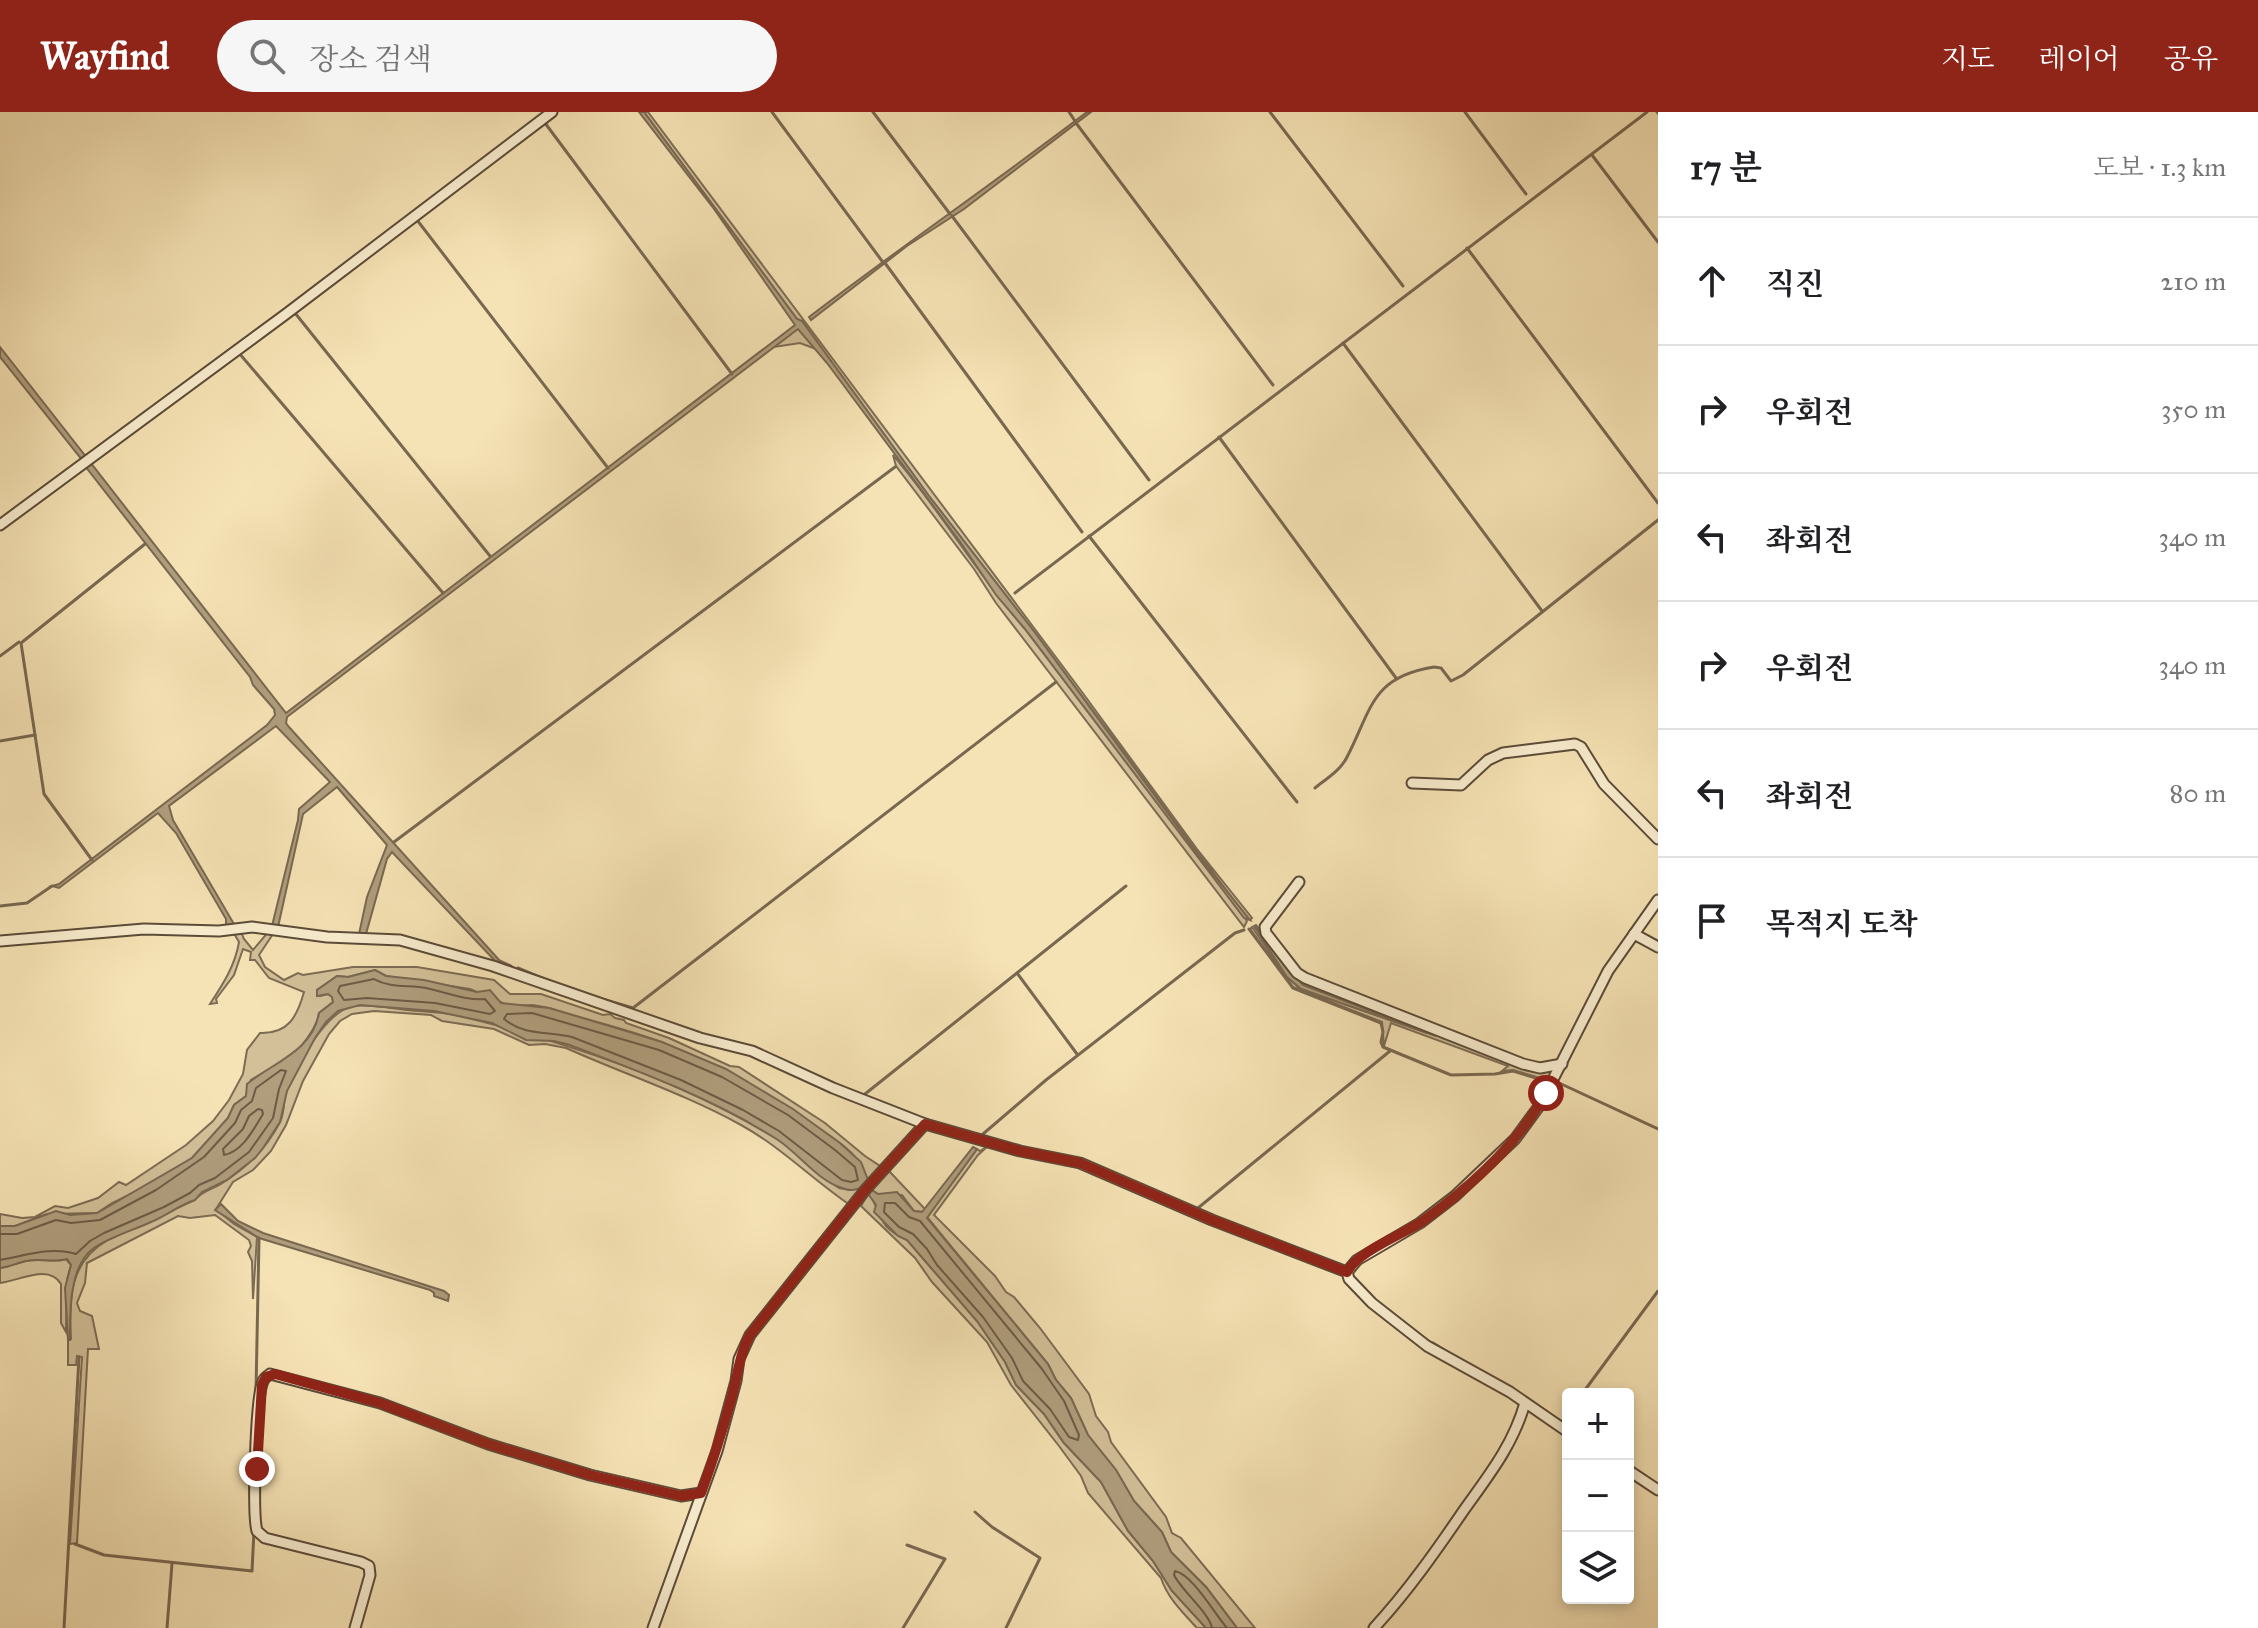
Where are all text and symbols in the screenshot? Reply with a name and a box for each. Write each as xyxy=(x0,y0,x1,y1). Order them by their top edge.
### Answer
search box xyxy=(217,20,777,92)
text: Wayfind xyxy=(40,33,169,79)
icon: search xyxy=(245,34,289,78)
text: 장소 검색 xyxy=(309,41,432,77)
text: 지도 xyxy=(1941,41,1995,76)
text: 레이어 xyxy=(2039,41,2120,76)
text: 공유 xyxy=(2164,41,2218,76)
text: 17 분 xyxy=(1690,147,1762,188)
text: 도보 · 1.3 km xyxy=(2093,151,2226,183)
icon: ahead xyxy=(1690,259,1734,303)
text: 210 m xyxy=(2160,265,2226,297)
text: 직진 xyxy=(1766,266,1824,302)
icon: right xyxy=(1690,387,1734,431)
text: 350 m xyxy=(2161,393,2226,425)
text: 우회전 xyxy=(1766,394,1853,430)
icon: left xyxy=(1690,515,1734,559)
text: 340 m xyxy=(2159,521,2226,553)
text: 좌회전 xyxy=(1766,522,1853,558)
icon: right xyxy=(1690,643,1734,687)
text: 340 m xyxy=(2159,649,2226,681)
text: 우회전 xyxy=(1766,650,1853,686)
icon: left xyxy=(1690,771,1734,815)
text: 80 m xyxy=(2170,777,2226,809)
text: 좌회전 xyxy=(1766,778,1853,814)
icon: arrive xyxy=(1690,899,1734,943)
text: 목적지 도착 xyxy=(1766,906,1917,942)
route start xyxy=(1528,1075,1564,1111)
map controls xyxy=(1562,1388,1634,1604)
button: + xyxy=(1562,1388,1634,1460)
route end xyxy=(239,1451,275,1487)
button: − xyxy=(1562,1460,1634,1532)
button: layers xyxy=(1562,1532,1634,1604)

